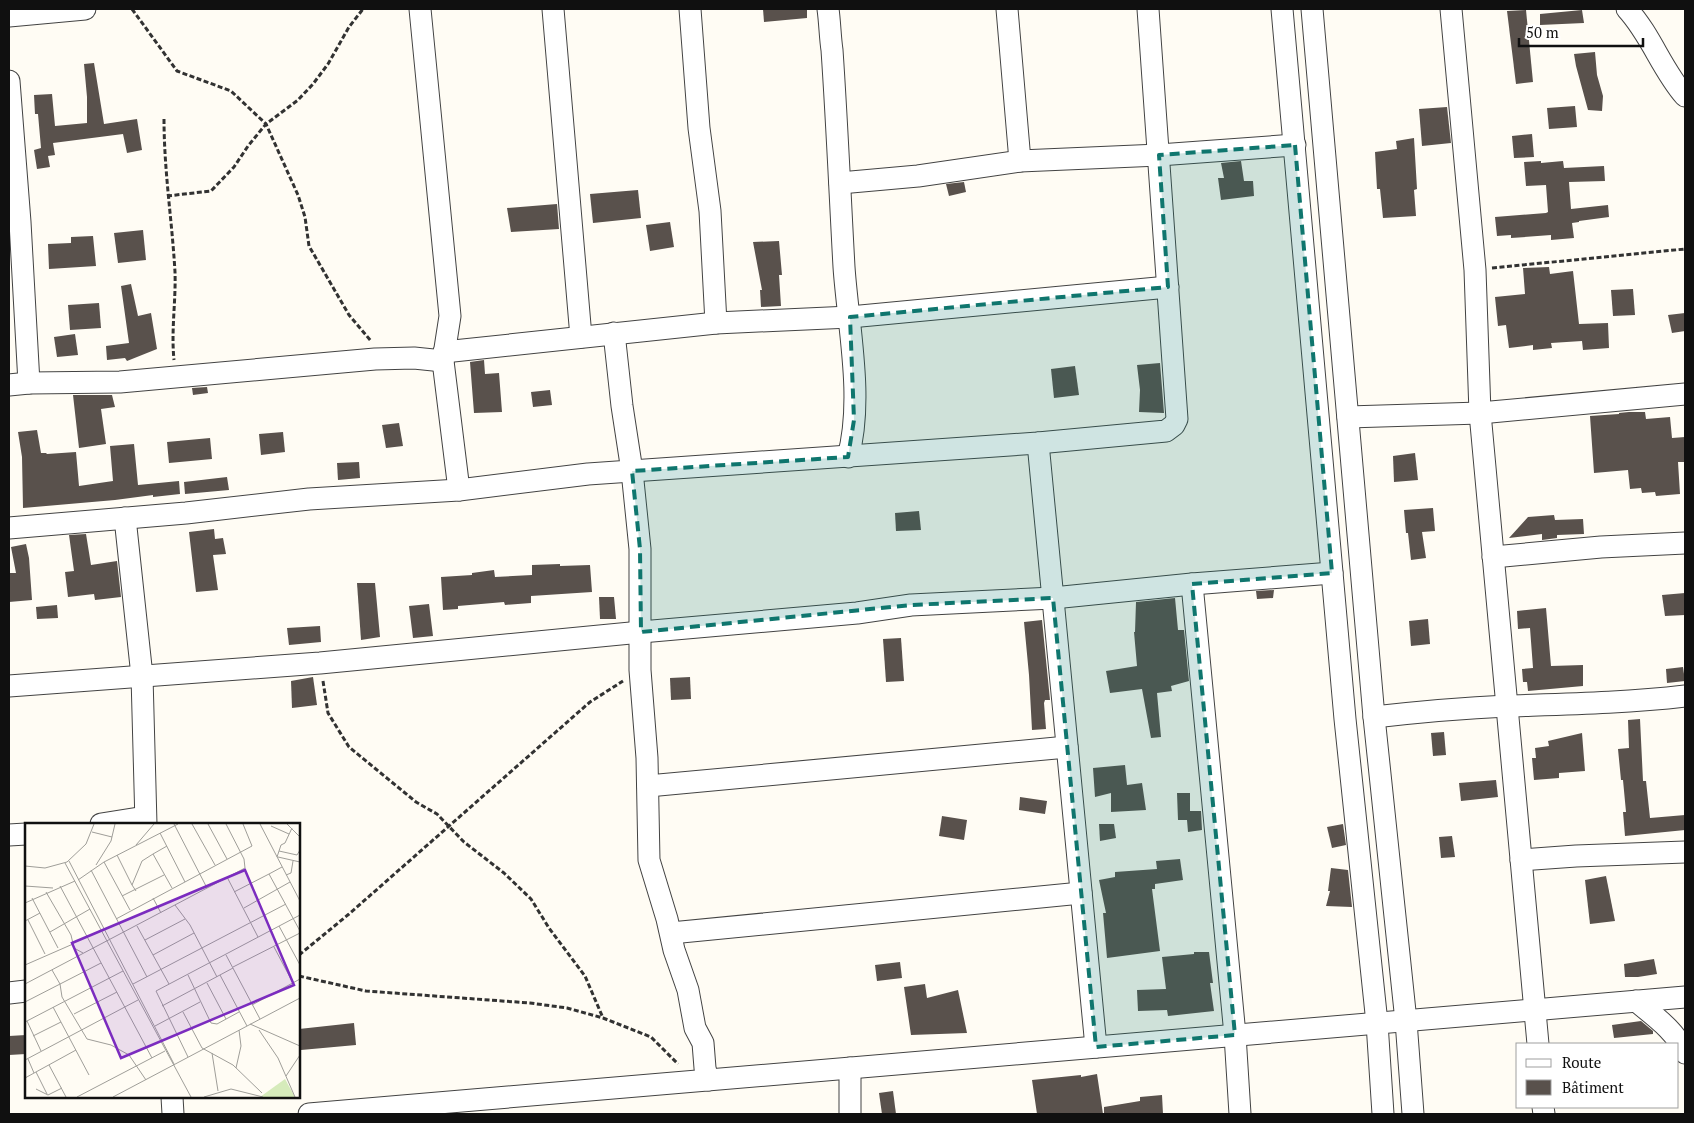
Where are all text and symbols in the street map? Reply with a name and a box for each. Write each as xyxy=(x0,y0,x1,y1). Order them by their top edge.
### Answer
scale bar xyxy=(1519,15,1643,47)
text: 50 m xyxy=(1526,22,1559,42)
inset map xyxy=(25,823,300,1098)
legend xyxy=(1516,1043,1679,1108)
text: Route xyxy=(1562,1052,1601,1072)
text: Bâtiment xyxy=(1562,1077,1624,1097)

